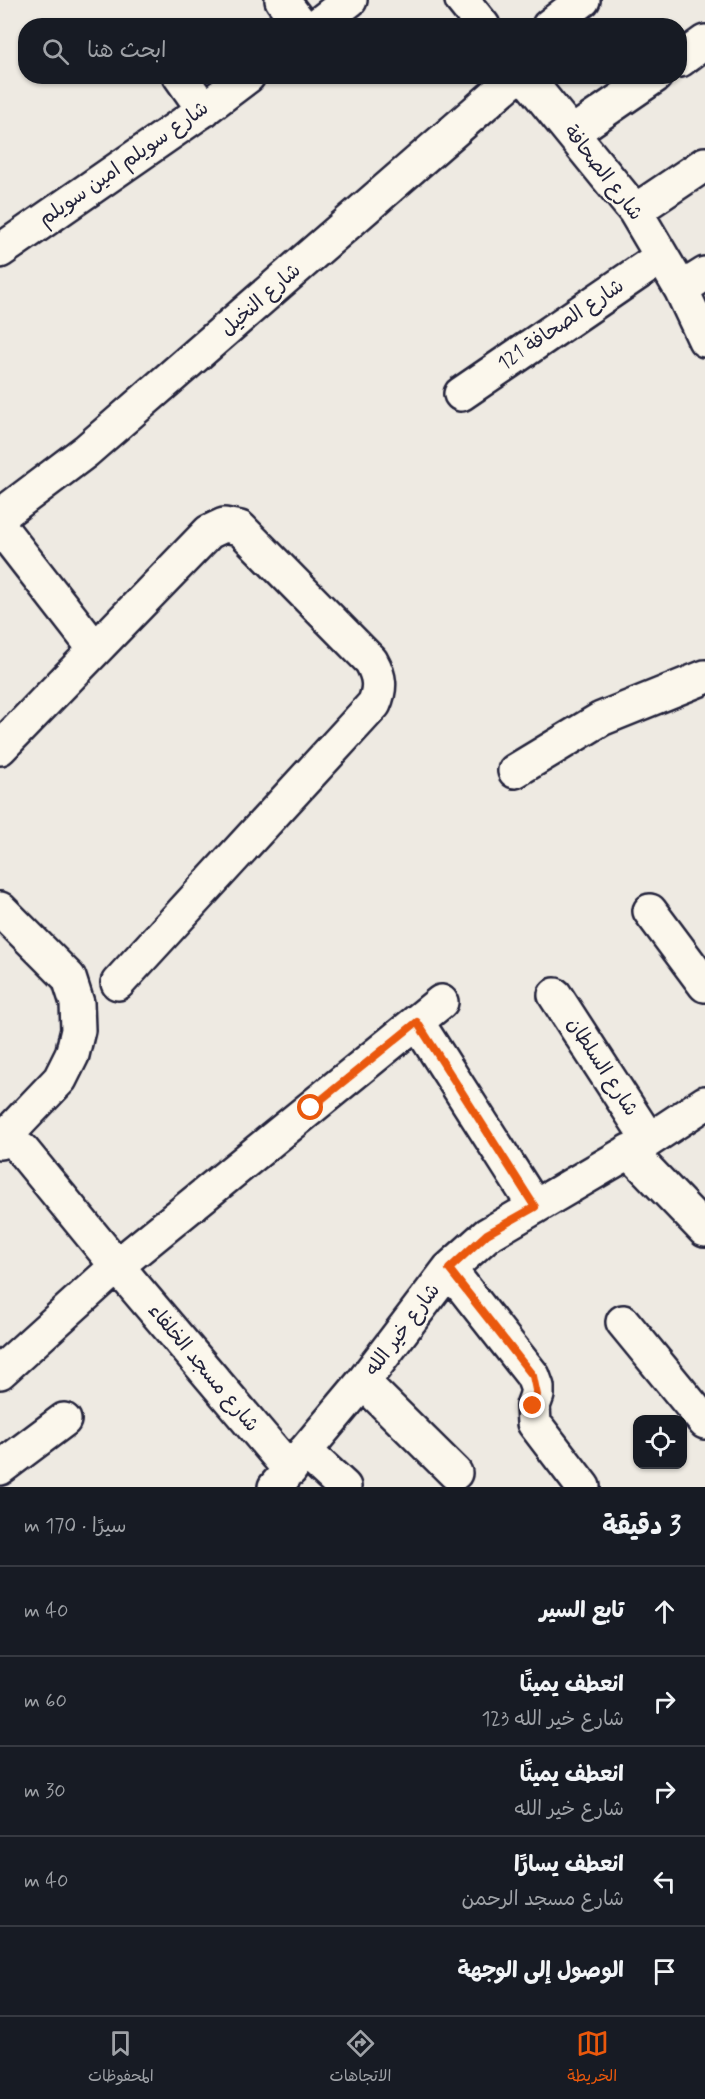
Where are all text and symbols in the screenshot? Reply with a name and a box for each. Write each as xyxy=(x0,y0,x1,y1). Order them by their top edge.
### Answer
search box xyxy=(18,18,687,84)
icon: search xyxy=(39,35,72,68)
text: ابحث هنا xyxy=(87,37,167,65)
street label: شارع سويلم امين سويلم xyxy=(34,95,214,233)
street label: شارع الصحافة xyxy=(557,120,649,226)
street label: شارع النخيل xyxy=(215,258,307,342)
street label: شارع الصحافة 121 xyxy=(493,273,629,377)
street label: شارع السلطان xyxy=(560,1012,644,1122)
route start xyxy=(297,1094,323,1120)
street label: شارع خير الله xyxy=(359,1278,447,1382)
street label: شارع مسجد الخلفاء xyxy=(141,1298,265,1438)
route end xyxy=(519,1392,545,1418)
map controls xyxy=(633,1415,687,1469)
button: locate xyxy=(633,1415,687,1469)
text: 3 دقيقة xyxy=(602,1510,681,1544)
text: سيرًا · 170 m xyxy=(24,1513,127,1540)
icon: ahead xyxy=(648,1595,681,1628)
text: تابع السير xyxy=(540,1597,624,1625)
text: 40 m xyxy=(24,1598,68,1625)
text: انعطف يمينًا xyxy=(520,1671,624,1699)
icon: right xyxy=(648,1685,681,1718)
text: 60 m xyxy=(24,1688,67,1715)
text: شارع خير الله 123 xyxy=(481,1706,624,1733)
text: انعطف يمينًا xyxy=(520,1761,624,1789)
icon: right xyxy=(648,1775,681,1808)
text: 30 m xyxy=(24,1778,66,1805)
text: شارع خير الله xyxy=(515,1796,624,1823)
text: انعطف يسارًا xyxy=(514,1851,624,1879)
icon: left xyxy=(648,1865,681,1898)
text: 40 m xyxy=(24,1868,68,1895)
text: شارع مسجد الرحمن xyxy=(462,1886,624,1913)
icon: arrive xyxy=(648,1955,681,1988)
text: الوصول إلى الوجهة xyxy=(457,1957,624,1985)
tab: المحفوظات xyxy=(88,2027,154,2090)
tab: الاتجاهات xyxy=(330,2027,391,2090)
tab: الخريطة xyxy=(567,2027,617,2090)

